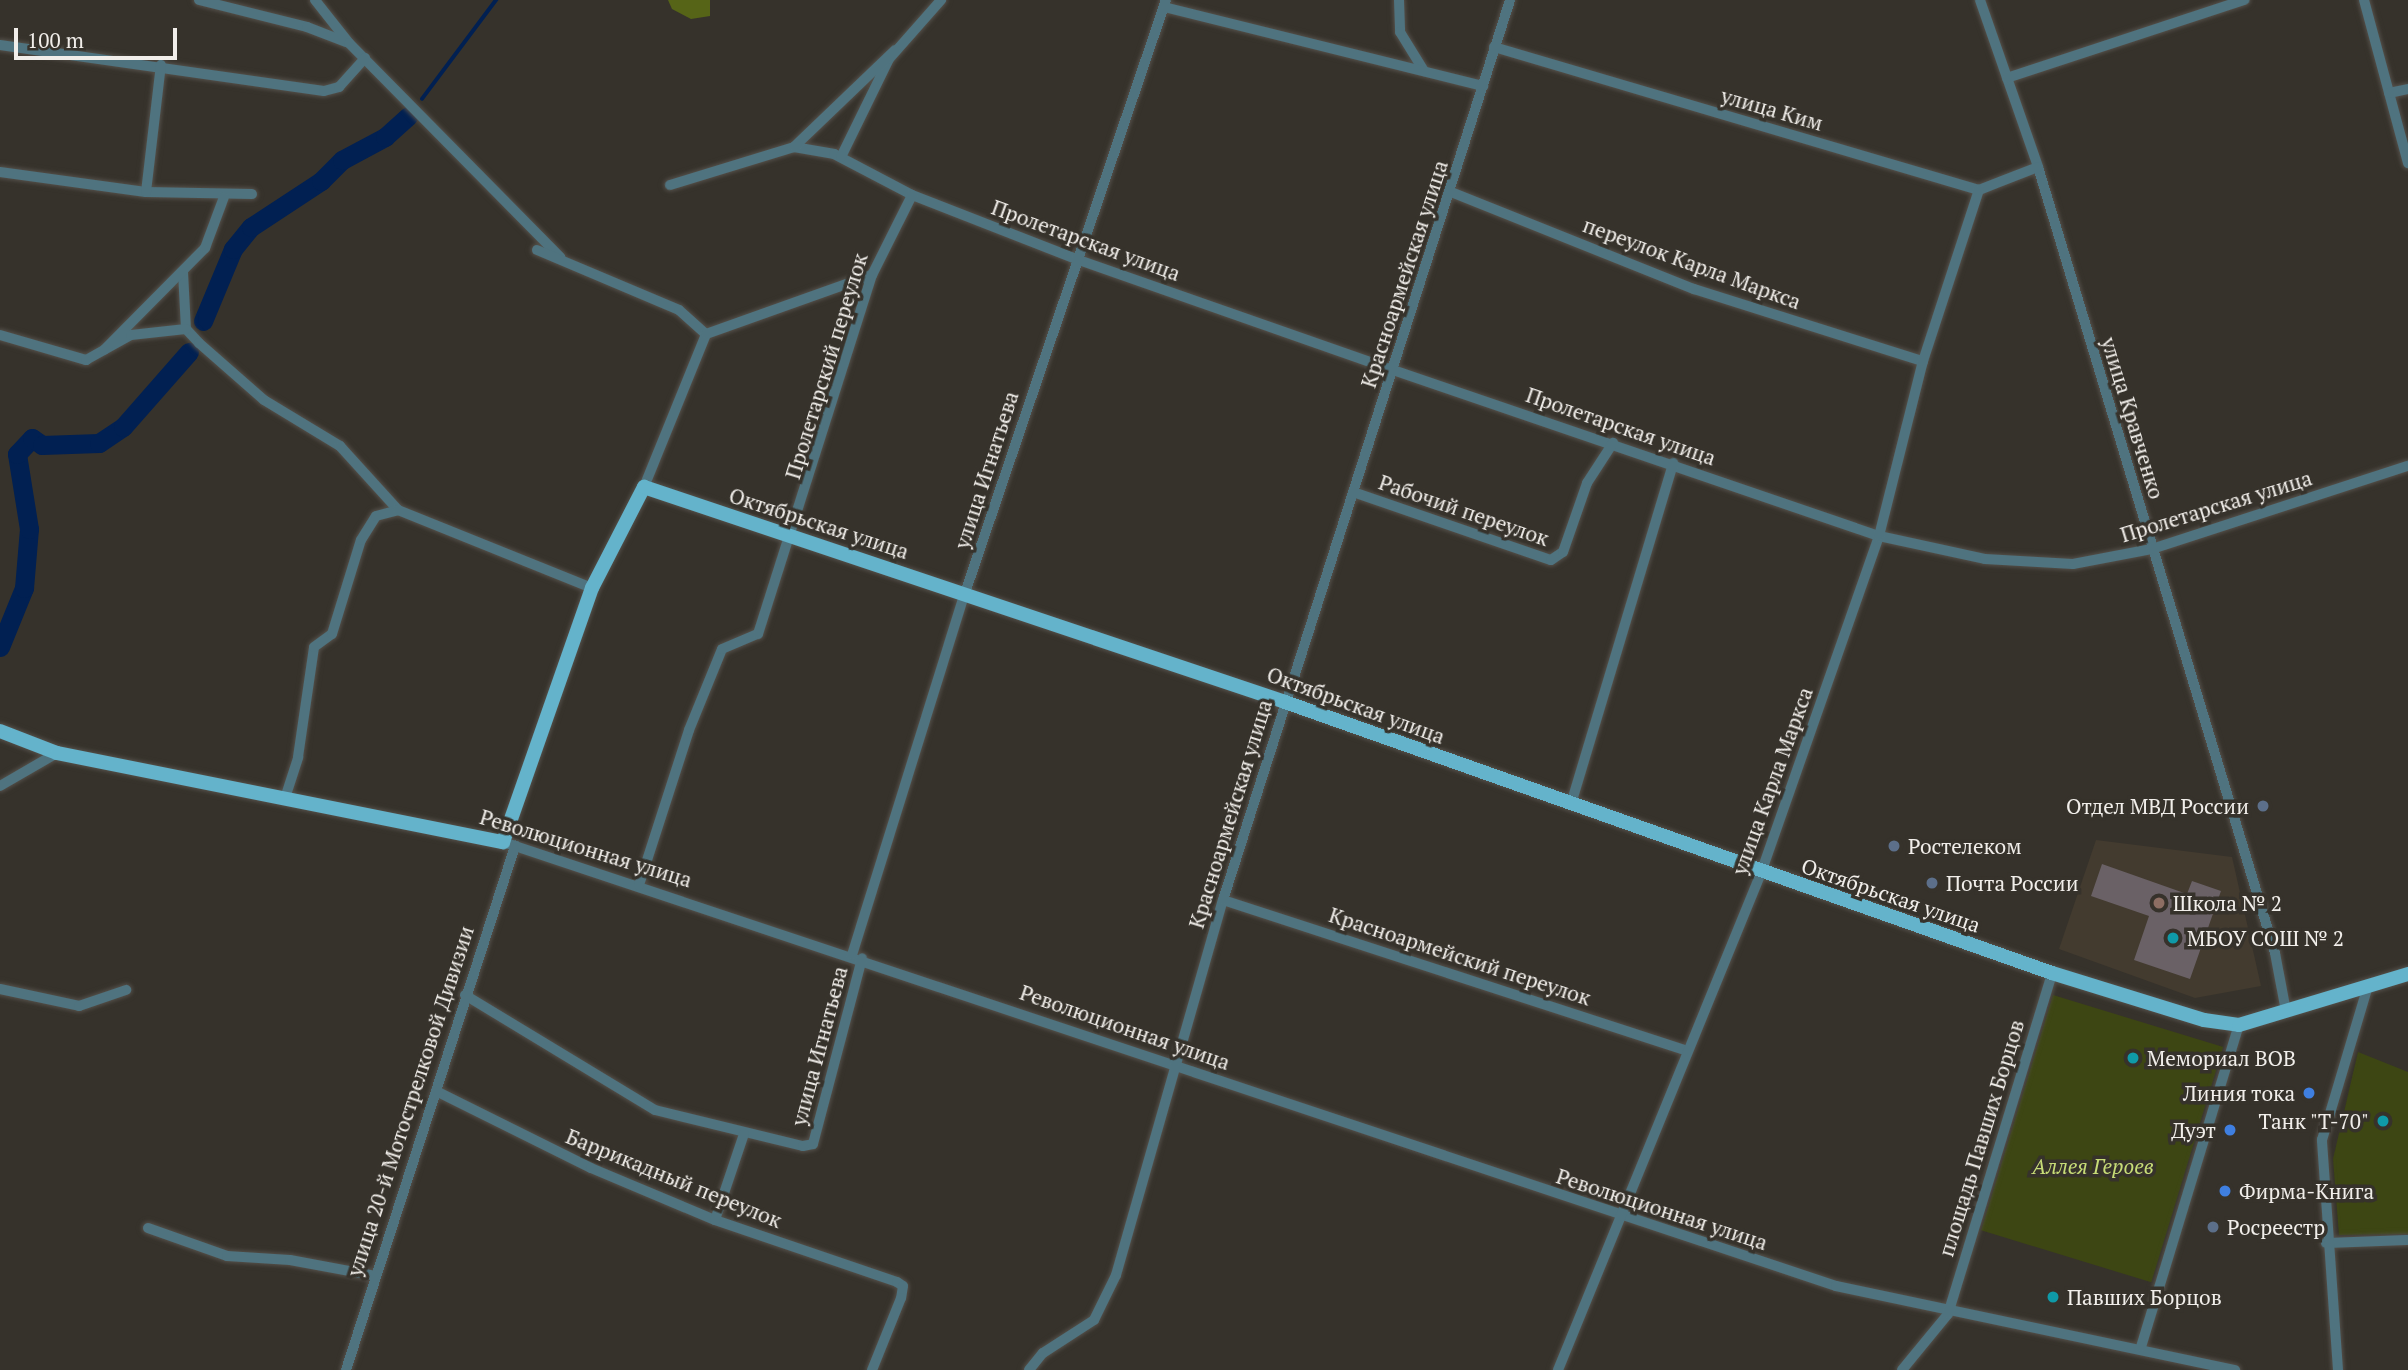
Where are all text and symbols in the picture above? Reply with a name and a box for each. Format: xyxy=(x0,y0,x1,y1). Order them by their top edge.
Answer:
scale bar xyxy=(18,14,180,58)
text: 100 m xyxy=(27,26,84,54)
street label: улица Ким xyxy=(1718,82,1826,136)
street label: Красноармейская улица xyxy=(1355,157,1453,391)
street label: Пролетарская улица xyxy=(988,194,1184,286)
street label: переулок Карла Маркса xyxy=(1580,212,1804,314)
street label: Пролетарский переулок xyxy=(780,250,872,482)
street label: улица Кравченко xyxy=(2096,334,2170,502)
street label: Пролетарская улица xyxy=(1523,382,1719,470)
street label: улица Игнатьева xyxy=(949,388,1023,552)
street label: Пролетарская улица xyxy=(2117,465,2315,547)
street label: Рабочий переулок xyxy=(1376,469,1552,551)
street label: Октябрьская улица xyxy=(726,482,912,564)
street label: Октябрьская улица xyxy=(1264,661,1448,749)
street label: улица Карла Маркса xyxy=(1726,684,1818,878)
street label: Красноармейская улица xyxy=(1183,697,1277,931)
place label: Отдел МВД России xyxy=(2066,793,2249,819)
marker: Отдел МВД России xyxy=(2255,798,2271,814)
street label: Революционная улица xyxy=(477,804,695,892)
place label: Ростелеком xyxy=(1908,833,2022,859)
marker: Ростелеком xyxy=(1886,838,1902,854)
street label: Октябрьская улица xyxy=(1798,853,1984,937)
place label: Почта России xyxy=(1946,870,2079,896)
marker: Почта России xyxy=(1924,875,1940,891)
place label: Школа № 2 xyxy=(2173,890,2282,916)
marker: Школа № 2 xyxy=(2151,895,2167,911)
street label: Красноармейский переулок xyxy=(1326,902,1594,1010)
street label: улица 20-й Мотострелковой Дивизии xyxy=(341,922,479,1280)
place label: МБОУ СОШ № 2 xyxy=(2187,925,2345,951)
marker: МБОУ СОШ № 2 xyxy=(2165,930,2181,946)
street label: улица Игнатьева xyxy=(786,963,852,1129)
street label: Революционная улица xyxy=(1017,979,1233,1075)
street label: площадь Павших Борцов xyxy=(1933,1016,2029,1260)
place label: Мемориал ВОВ xyxy=(2147,1045,2296,1071)
marker: Мемориал ВОВ xyxy=(2125,1050,2141,1066)
place label: Линия тока xyxy=(2182,1080,2295,1106)
marker: Линия тока xyxy=(2301,1085,2317,1101)
place label: Танк "Т-70" xyxy=(2258,1108,2369,1134)
marker: Танк "Т-70" xyxy=(2375,1113,2391,1129)
place label: Дуэт xyxy=(2171,1117,2216,1143)
marker: Дуэт xyxy=(2222,1122,2238,1138)
street label: Баррикадный переулок xyxy=(563,1123,785,1233)
park label: Аллея Героев xyxy=(2032,1153,2154,1179)
street label: Революционная улица xyxy=(1553,1163,1771,1255)
place label: Фирма-Книга xyxy=(2239,1178,2374,1204)
marker: Фирма-Книга xyxy=(2217,1183,2233,1199)
place label: Росреестр xyxy=(2227,1214,2325,1240)
marker: Росреестр xyxy=(2205,1219,2221,1235)
place label: Павших Борцов xyxy=(2067,1284,2222,1310)
marker: Павших Борцов xyxy=(2045,1289,2061,1305)

